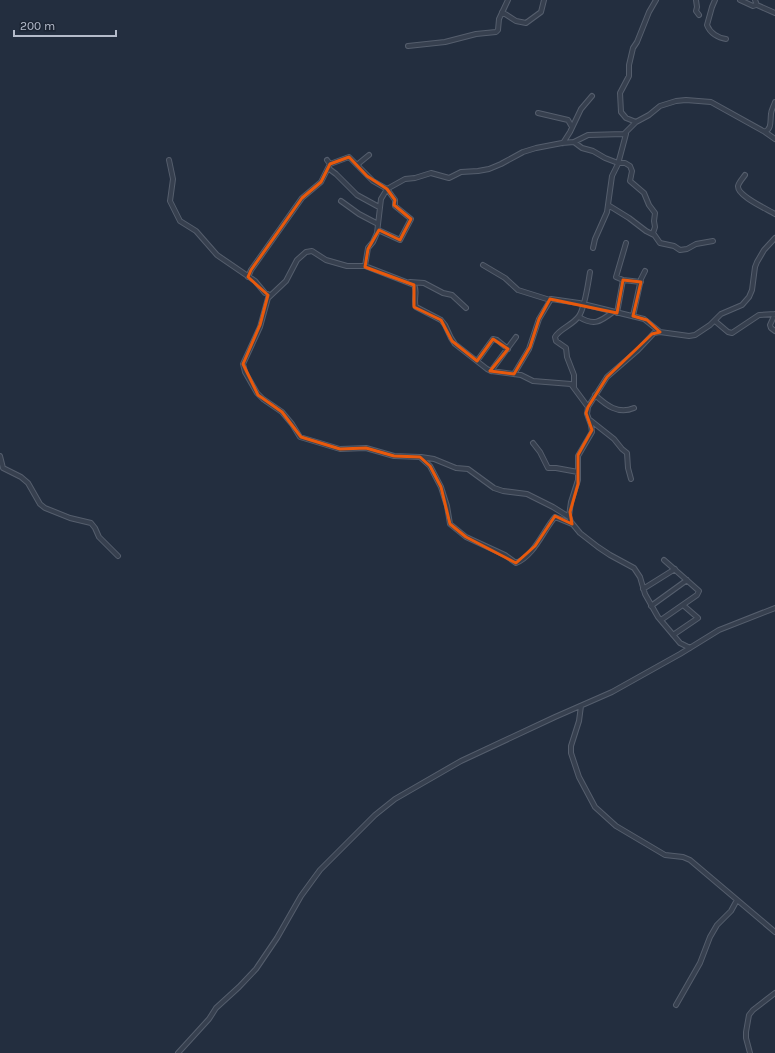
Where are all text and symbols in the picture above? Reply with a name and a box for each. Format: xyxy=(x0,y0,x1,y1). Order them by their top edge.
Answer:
scale bar xyxy=(14,12,116,38)
text: 200 m xyxy=(20,19,55,33)

